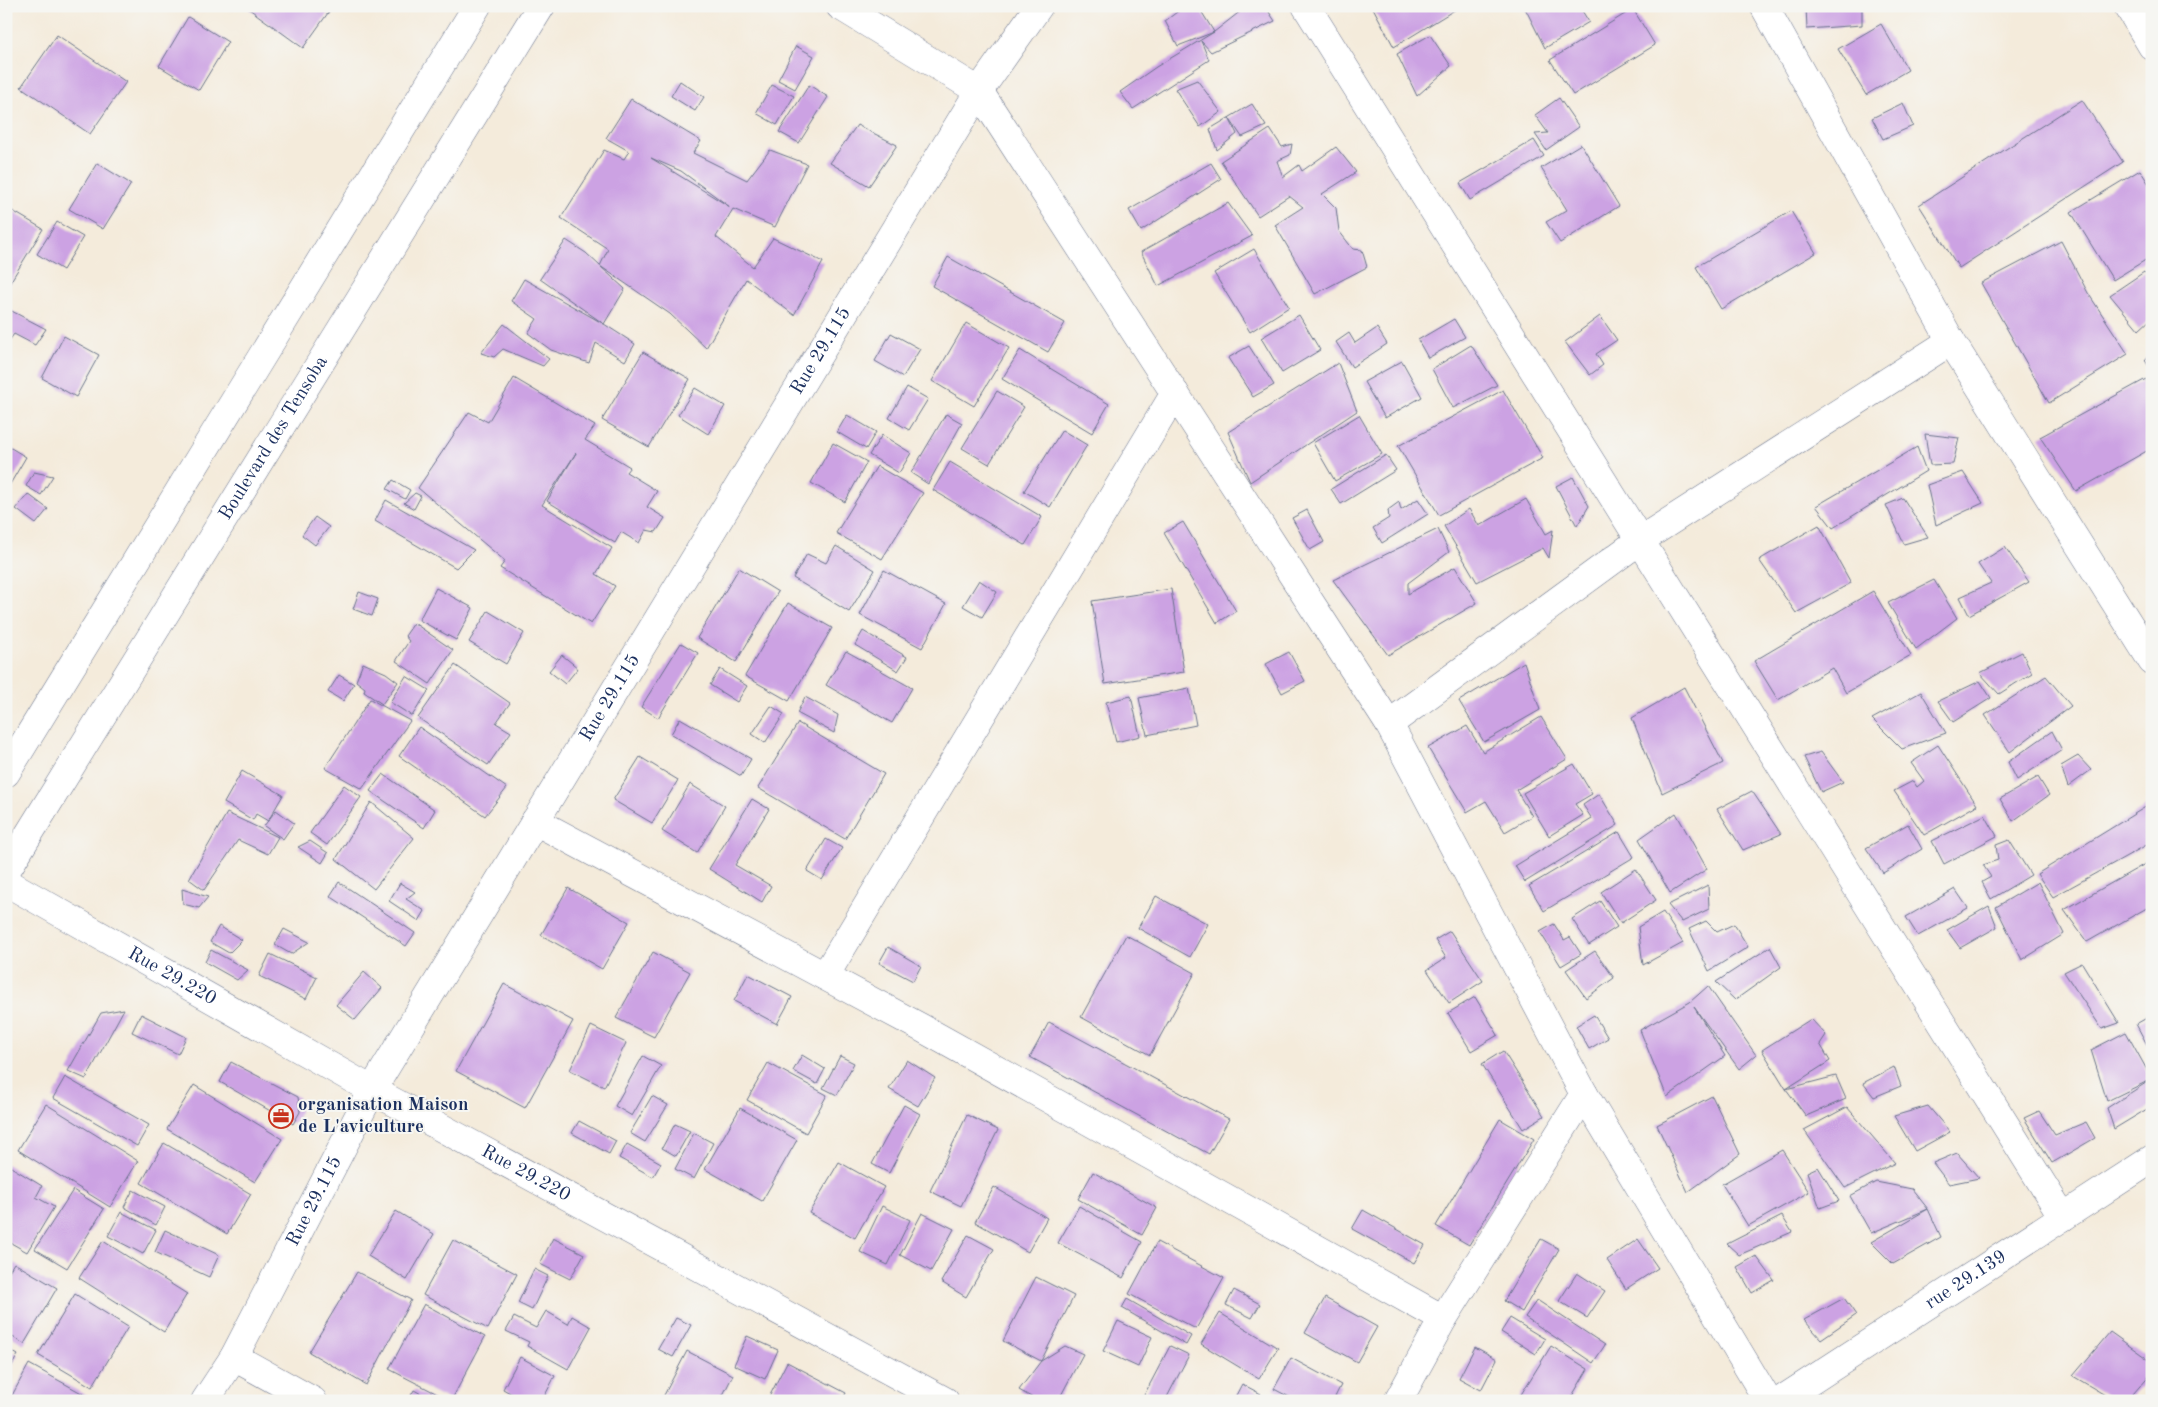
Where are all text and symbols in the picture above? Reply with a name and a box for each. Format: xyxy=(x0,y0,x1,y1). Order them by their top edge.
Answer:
street label: Rue 29.115 xyxy=(787,304,855,398)
street label: Boulevard des Tensoba xyxy=(216,352,332,523)
street label: Rue 29.115 xyxy=(577,651,644,745)
street label: Rue 29.220 xyxy=(125,944,219,1009)
place label: organisation Maison de L'aviculture xyxy=(298,1096,469,1137)
office icon: organisation Maison de L'aviculture xyxy=(268,1103,294,1129)
street label: Rue 29.220 xyxy=(478,1142,574,1205)
street label: Rue 29.115 xyxy=(283,1153,346,1249)
street label: rue 29.139 xyxy=(1922,1247,2010,1313)

